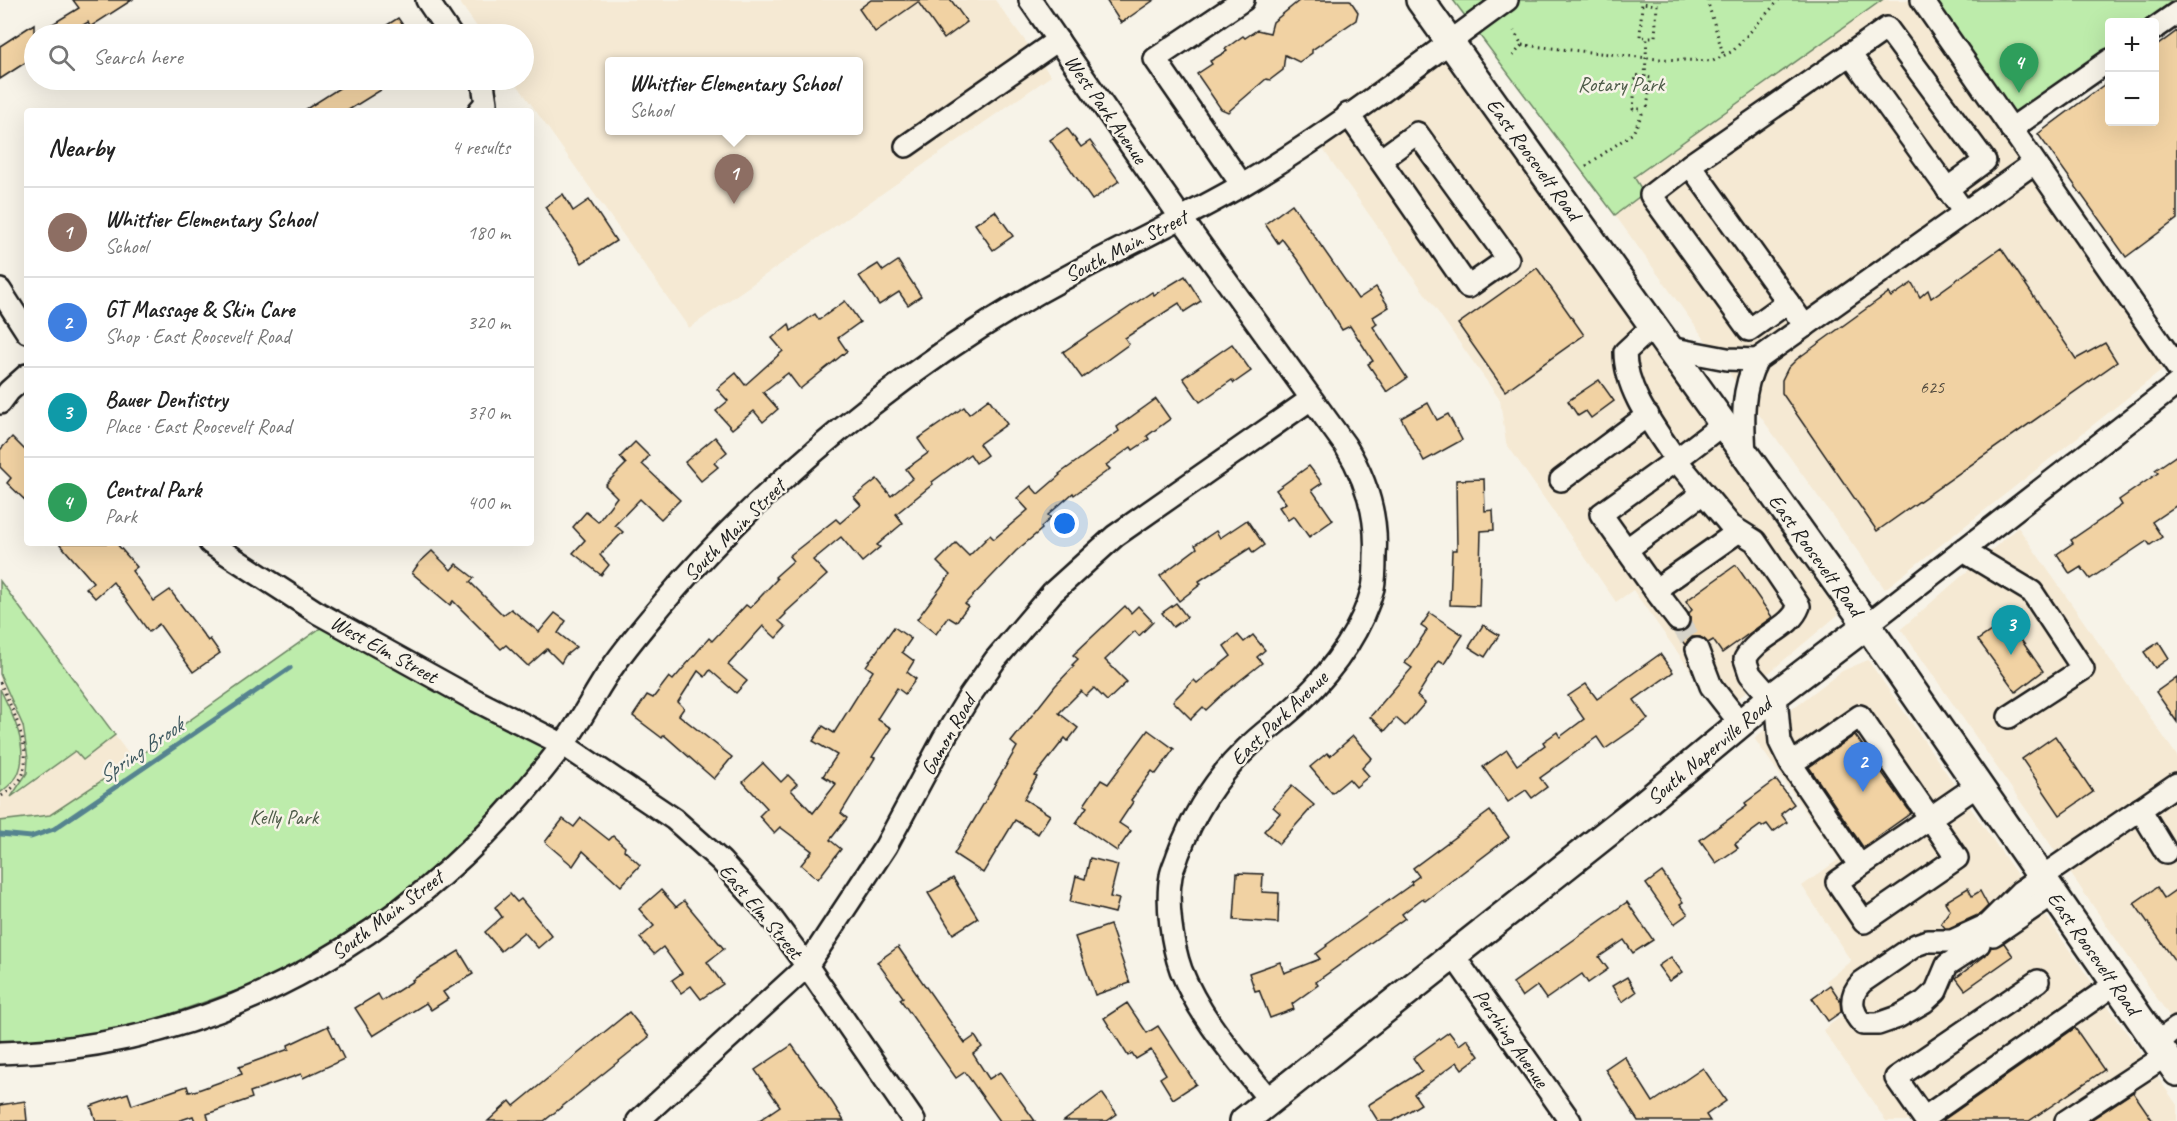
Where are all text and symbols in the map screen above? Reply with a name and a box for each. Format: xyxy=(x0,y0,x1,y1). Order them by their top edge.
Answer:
map controls xyxy=(2105,18,2159,126)
button: + xyxy=(2105,18,2159,72)
search box xyxy=(24,24,534,90)
icon: search xyxy=(45,41,78,74)
text: Search here xyxy=(93,43,183,71)
pin: 4 xyxy=(2000,44,2038,93)
street label: West Park Avenue xyxy=(1059,49,1154,169)
popup xyxy=(605,57,863,135)
text: Whittier Elementary School xyxy=(629,70,839,98)
park label: Rotary Park xyxy=(1578,71,1666,97)
button: − xyxy=(2105,72,2159,126)
street label: East Roosevelt Road xyxy=(1481,93,1589,228)
text: School xyxy=(629,98,672,123)
text: Nearby xyxy=(48,131,113,164)
text: 4 results xyxy=(451,135,510,160)
pin: 1 xyxy=(714,154,754,204)
street label: South Main Street xyxy=(1060,203,1194,288)
text: Whittier Elementary School xyxy=(105,206,315,234)
text: 1 xyxy=(63,220,72,245)
text: 180 m xyxy=(467,220,510,245)
text: School xyxy=(105,234,148,259)
text: GT Massage & Skin Care xyxy=(105,296,294,324)
text: 2 xyxy=(63,310,72,335)
text: 320 m xyxy=(467,310,510,335)
text: Shop · East Roosevelt Road xyxy=(105,324,290,349)
house number: 625 xyxy=(1920,376,1945,398)
text: Bauer Dentistry xyxy=(105,386,227,414)
text: 3 xyxy=(63,400,72,425)
text: 370 m xyxy=(467,400,510,425)
text: Place · East Roosevelt Road xyxy=(105,414,291,439)
street label: South Main Street xyxy=(677,471,793,587)
text: Central Park xyxy=(105,476,201,504)
street label: East Roosevelt Road xyxy=(1763,489,1871,624)
text: 4 xyxy=(63,490,72,515)
text: 400 m xyxy=(467,490,510,515)
text: Park xyxy=(105,504,137,529)
your location xyxy=(1050,509,1079,538)
pin: 3 xyxy=(1992,606,2030,655)
street label: West Elm Street xyxy=(326,609,444,690)
street label: East Park Avenue xyxy=(1225,664,1334,771)
street label: Gamon Road xyxy=(915,688,983,780)
street label: South Naperville Road xyxy=(1641,689,1779,811)
water label: Spring Brook xyxy=(93,710,192,790)
pin: 2 xyxy=(1844,742,1882,792)
park label: Kelly Park xyxy=(250,804,319,830)
street label: East Elm Street xyxy=(714,858,810,966)
street label: South Main Street xyxy=(326,863,451,966)
street label: East Roosevelt Road xyxy=(2042,886,2148,1023)
street label: Pershing Avenue xyxy=(1468,984,1555,1093)

